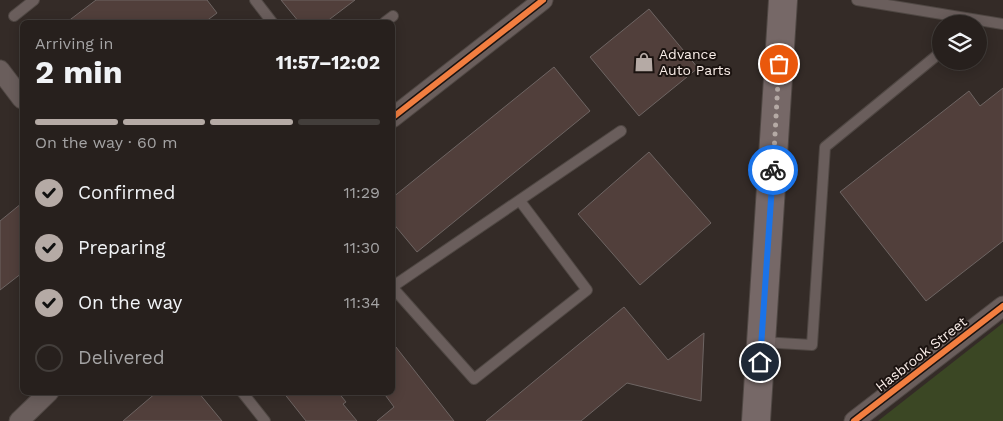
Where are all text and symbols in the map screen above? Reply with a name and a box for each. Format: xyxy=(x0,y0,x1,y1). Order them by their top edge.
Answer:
map controls xyxy=(932,15,987,70)
button: layers xyxy=(932,15,987,70)
text: Arriving in xyxy=(35,34,113,53)
pin xyxy=(758,43,800,85)
place label: Advance Auto Parts xyxy=(659,46,731,78)
icon: bag xyxy=(765,50,793,78)
text: 11:57–12:02 xyxy=(276,51,380,74)
shop icon: Advance Auto Parts xyxy=(633,51,655,73)
text: 2 min xyxy=(35,53,123,91)
text: On the way · 60 m xyxy=(35,133,177,152)
courier xyxy=(748,145,798,195)
icon: bike xyxy=(759,156,787,184)
icon: check xyxy=(35,179,63,207)
text: Confirmed xyxy=(78,181,175,204)
text: 11:29 xyxy=(344,183,380,202)
icon: check xyxy=(35,234,63,262)
text: Preparing xyxy=(78,236,165,259)
text: 11:30 xyxy=(344,238,380,257)
icon: check xyxy=(35,289,63,317)
text: On the way xyxy=(78,291,182,314)
text: 11:34 xyxy=(344,293,380,312)
street label: Hasbrook Street xyxy=(872,313,970,395)
pin xyxy=(739,341,781,383)
text: Delivered xyxy=(78,346,165,369)
icon: home xyxy=(746,348,774,376)

